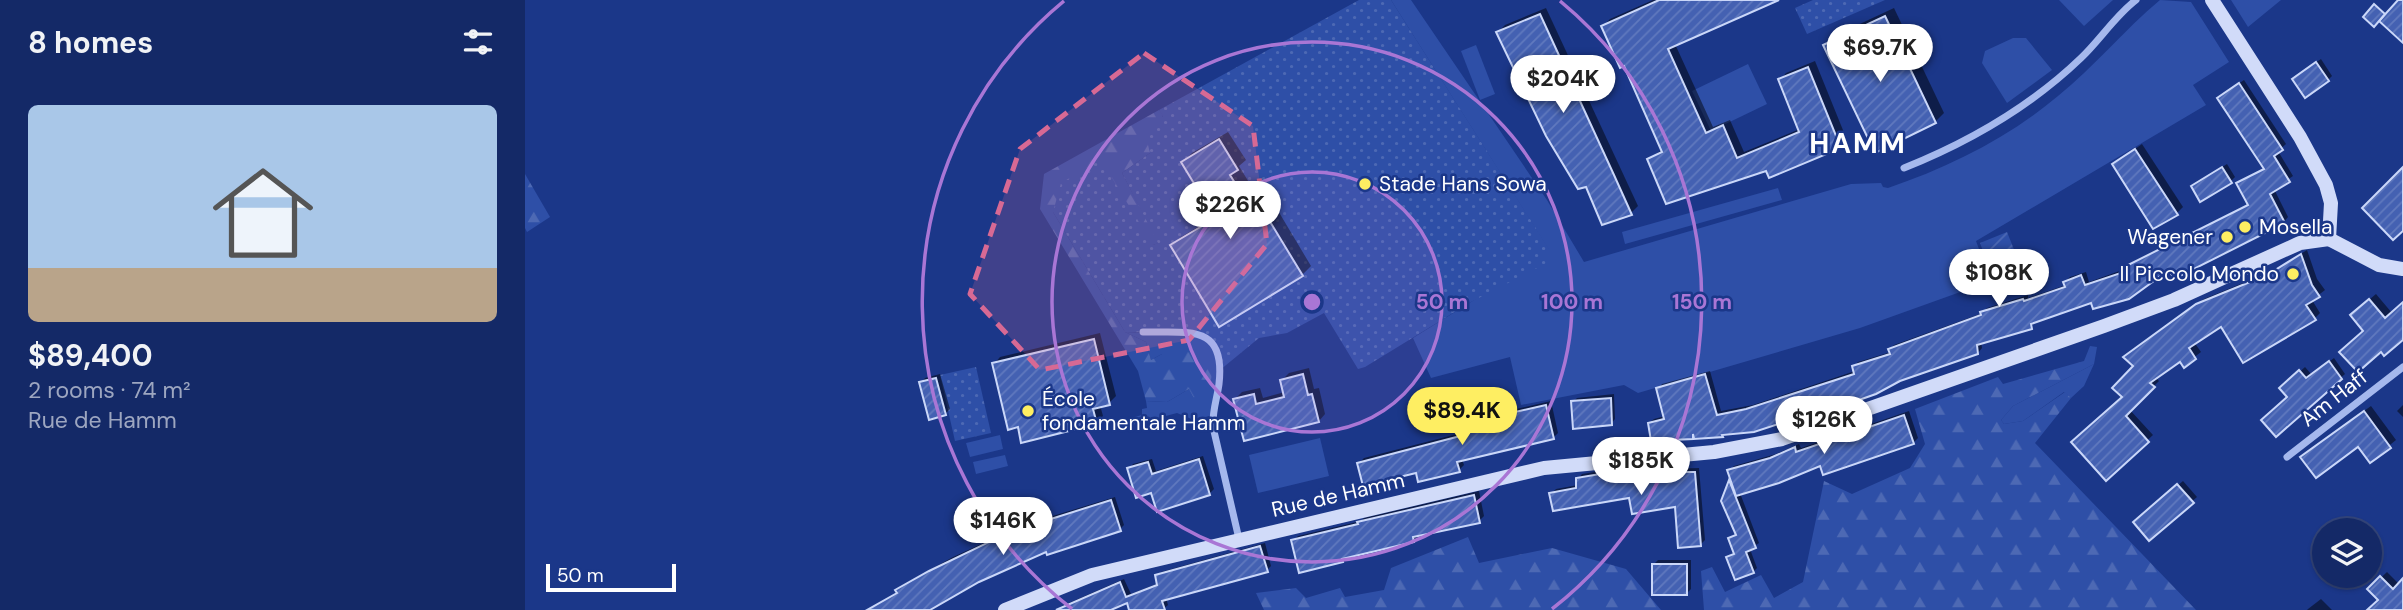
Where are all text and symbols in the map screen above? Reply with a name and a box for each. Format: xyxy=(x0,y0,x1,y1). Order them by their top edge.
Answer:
text: 8 homes xyxy=(28,23,153,62)
icon: filters xyxy=(459,23,497,61)
pin: $69.7K xyxy=(1823,24,1937,84)
text: $69.7K xyxy=(1843,32,1917,62)
pin: $204K xyxy=(1514,55,1612,115)
text: $204K xyxy=(1526,63,1600,93)
district label: HAMM xyxy=(1809,125,1907,162)
icon: home xyxy=(200,150,326,276)
place label: Stade Hans Sowa xyxy=(1379,170,1547,198)
marker: Stade Hans Sowa xyxy=(1357,176,1373,192)
pin: $226K xyxy=(1181,182,1279,241)
text: $226K xyxy=(1195,189,1265,219)
place label: Mosella xyxy=(2259,213,2332,241)
marker: Mosella xyxy=(2237,219,2253,235)
place label: Wagener xyxy=(2127,223,2213,251)
marker: Wagener xyxy=(2219,229,2235,245)
pin: $108K xyxy=(1950,250,2048,309)
text: $108K xyxy=(1965,257,2033,287)
place label: Il Piccolo Mondo xyxy=(2120,260,2279,288)
marker: Il Piccolo Mondo xyxy=(2285,266,2301,282)
text: 50 m xyxy=(1416,288,1468,316)
text: 100 m xyxy=(1541,288,1603,316)
text: 150 m xyxy=(1672,288,1732,316)
centre of rings xyxy=(1300,290,1324,314)
text: $89,400 xyxy=(28,336,153,375)
street label: Am Haff xyxy=(2295,363,2373,433)
text: 2 rooms · 74 m² xyxy=(28,375,191,405)
place label: École fondamentale Hamm xyxy=(1042,385,1246,437)
pin: $89.4K xyxy=(1405,388,1519,447)
text: $89.4K xyxy=(1423,395,1501,425)
pin: $126K xyxy=(1775,396,1873,456)
marker: École fondamentale Hamm xyxy=(1020,403,1036,419)
text: $126K xyxy=(1791,404,1857,434)
text: Rue de Hamm xyxy=(28,405,177,435)
pin: $185K xyxy=(1592,438,1690,497)
text: $185K xyxy=(1608,445,1674,475)
street label: Rue de Hamm xyxy=(1269,466,1407,524)
pin: $146K xyxy=(954,498,1052,557)
text: $146K xyxy=(970,505,1036,535)
map controls xyxy=(2312,518,2382,588)
button: layers xyxy=(2312,518,2382,588)
scale bar xyxy=(546,561,675,593)
text: 50 m xyxy=(557,563,604,588)

